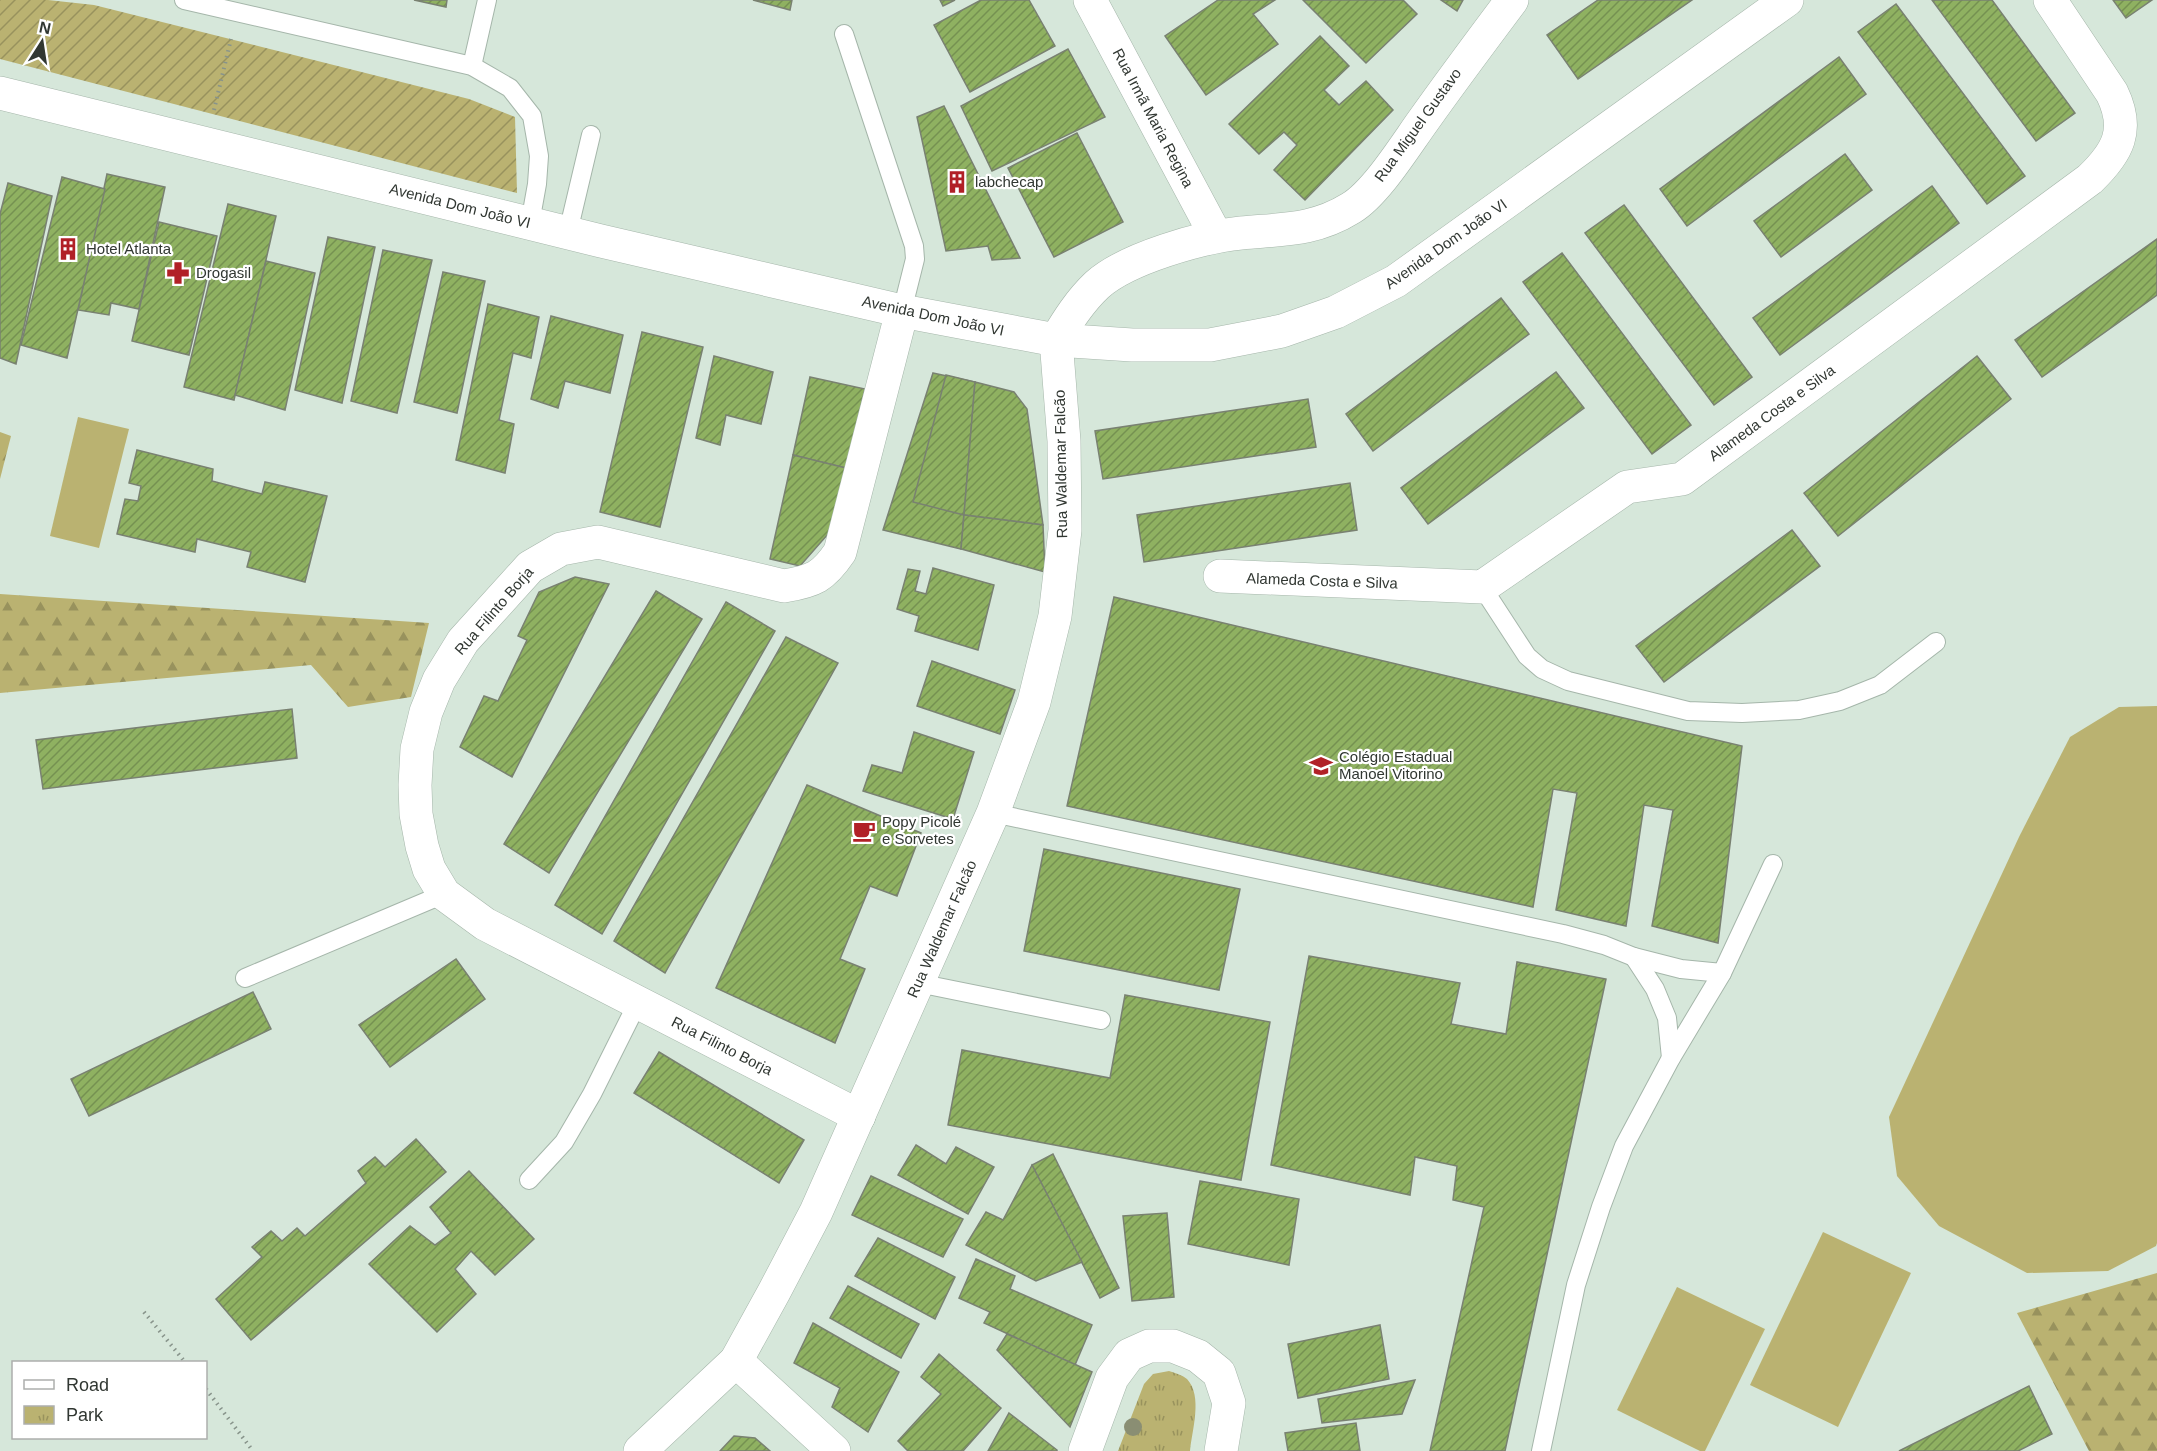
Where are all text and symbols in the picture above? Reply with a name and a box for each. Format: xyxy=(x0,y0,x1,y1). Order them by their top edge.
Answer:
north arrow xyxy=(12,12,72,72)
text: N xyxy=(38,18,52,37)
street label: Rua Irmã Maria Regina xyxy=(1110,45,1198,191)
street label: Rua Miguel Gustavo xyxy=(1371,65,1464,185)
building icon: labchecap xyxy=(944,169,970,195)
place label: labchecap xyxy=(975,173,1043,190)
street label: Avenida Dom João VI xyxy=(388,180,532,231)
street label: Avenida Dom João VI xyxy=(1382,195,1510,292)
building icon: Hotel Atlanta xyxy=(55,236,81,262)
place label: Hotel Atlanta xyxy=(86,240,172,257)
pharmacy icon: Drogasil xyxy=(165,260,191,286)
place label: Drogasil xyxy=(196,264,251,281)
street label: Avenida Dom João VI xyxy=(861,292,1006,339)
street label: Alameda Costa e Silva xyxy=(1705,361,1839,464)
street label: Rua Waldemar Falcão xyxy=(1051,390,1070,538)
street label: Rua Filinto Borja xyxy=(451,563,537,658)
street label: Alameda Costa e Silva xyxy=(1246,569,1399,592)
place label: Colégio Estadual Manoel Vitorino xyxy=(1339,748,1452,782)
school or university icon: Colégio Estadual Manoel Vitorino xyxy=(1308,753,1334,779)
place label: Popy Picolé e Sorvetes xyxy=(882,813,961,847)
cafe icon: Popy Picolé e Sorvetes xyxy=(851,818,877,844)
street label: Rua Waldemar Falcão xyxy=(904,857,980,1000)
street label: Rua Filinto Borja xyxy=(669,1013,776,1079)
legend xyxy=(12,1361,207,1439)
text: Road xyxy=(66,1375,109,1395)
text: Park xyxy=(66,1405,104,1425)

